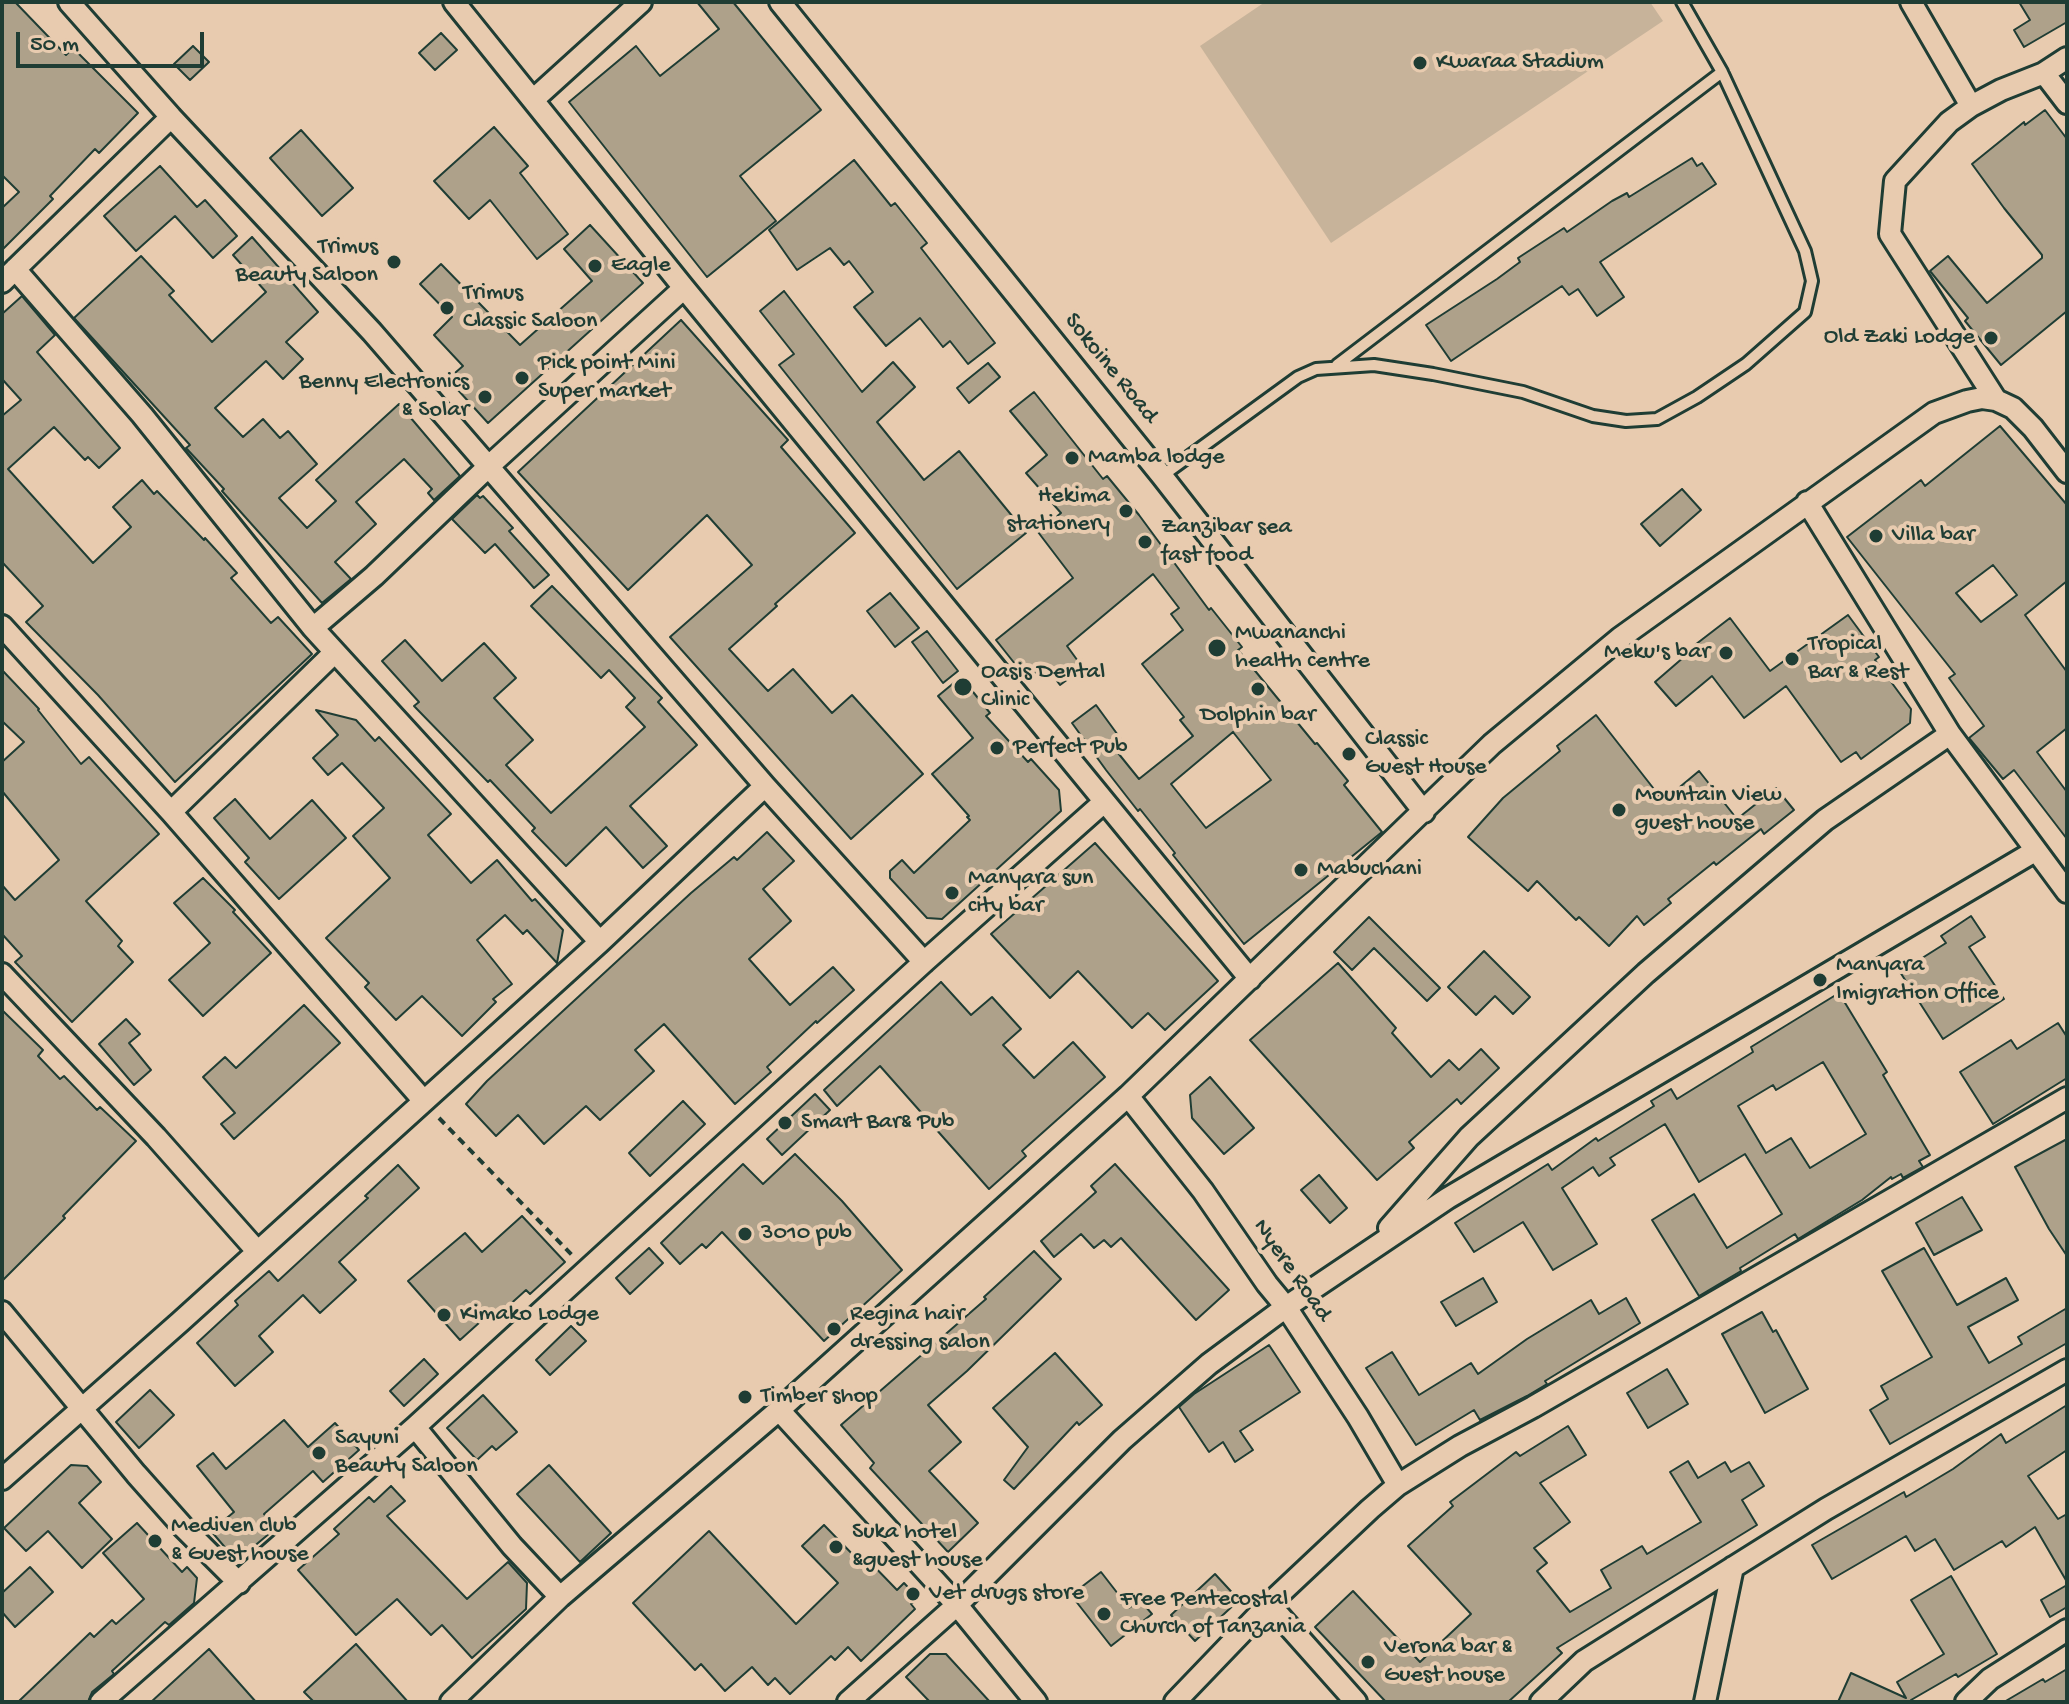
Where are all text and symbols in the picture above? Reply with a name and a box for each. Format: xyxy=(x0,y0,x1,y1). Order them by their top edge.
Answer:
scale bar xyxy=(20,16,208,66)
text: 50 m xyxy=(30,31,79,60)
place label: Kwaraa Stadium xyxy=(1436,49,1604,77)
marker: Kwaraa Stadium xyxy=(1411,54,1429,72)
place label: Trimus Beauty Saloon xyxy=(235,234,378,290)
place label: Eagle xyxy=(611,252,671,280)
marker: Trimus Beauty Saloon xyxy=(385,253,403,271)
marker: Eagle xyxy=(586,257,604,275)
place label: Trimus Classic Saloon xyxy=(463,280,597,336)
marker: Trimus Classic Saloon xyxy=(438,299,456,317)
street label: Sokoine Road xyxy=(1057,308,1163,430)
place label: Old Zaki Lodge xyxy=(1824,324,1975,352)
marker: Old Zaki Lodge xyxy=(1982,329,2000,347)
place label: Pick point Mini Super market xyxy=(538,350,676,406)
place label: Benny Electronics & Solar xyxy=(299,369,469,425)
marker: Pick point Mini Super market xyxy=(513,369,531,387)
marker: Benny Electronics & Solar xyxy=(476,388,494,406)
place label: Mamba lodge xyxy=(1088,444,1225,472)
marker: Mamba lodge xyxy=(1063,449,1081,467)
place label: Hekima stationery xyxy=(1006,483,1110,539)
marker: Hekima stationery xyxy=(1117,502,1135,520)
place label: Zanzibar sea fast food xyxy=(1161,514,1292,570)
place label: Villa bar xyxy=(1892,522,1975,550)
marker: Villa bar xyxy=(1867,527,1885,545)
marker: Zanzibar sea fast food xyxy=(1136,533,1154,551)
place label: Mwananchi health centre xyxy=(1235,620,1370,676)
place label: Tropical Bar & Rest xyxy=(1808,631,1908,687)
marker: Mwananchi health centre xyxy=(1206,637,1228,659)
place label: Meku's bar xyxy=(1604,639,1710,667)
marker: Meku's bar xyxy=(1717,644,1735,662)
marker: Tropical Bar & Rest xyxy=(1783,650,1801,668)
place label: Oasis Dental Clinic xyxy=(981,659,1105,715)
marker: Oasis Dental Clinic xyxy=(952,676,974,698)
marker: Dolphin bar xyxy=(1249,680,1267,698)
place label: Dolphin bar xyxy=(1201,702,1315,730)
place label: Classic Guest House xyxy=(1365,726,1487,782)
place label: Perfect Pub xyxy=(1013,734,1128,762)
marker: Perfect Pub xyxy=(988,739,1006,757)
marker: Classic Guest House xyxy=(1340,745,1358,763)
place label: Mountain View guest house xyxy=(1635,782,1782,838)
marker: Mountain View guest house xyxy=(1610,801,1628,819)
place label: Mabuchani xyxy=(1317,856,1422,884)
marker: Mabuchani xyxy=(1292,861,1310,879)
place label: Manyara sun city bar xyxy=(968,865,1094,921)
marker: Manyara sun city bar xyxy=(943,884,961,902)
place label: Manyara Imigration Office xyxy=(1836,952,1999,1008)
marker: Manyara Imigration Office xyxy=(1811,971,1829,989)
place label: Smart Bar& Pub xyxy=(801,1109,954,1137)
marker: Smart Bar& Pub xyxy=(776,1114,794,1132)
street label: Nyere Road xyxy=(1245,1214,1337,1328)
place label: 3010 pub xyxy=(761,1220,852,1248)
marker: 3010 pub xyxy=(736,1225,754,1243)
place label: Kimako Lodge xyxy=(460,1301,599,1329)
place label: Regina hair dressing salon xyxy=(850,1301,990,1357)
marker: Kimako Lodge xyxy=(435,1306,453,1324)
marker: Regina hair dressing salon xyxy=(825,1320,843,1338)
place label: Timber shop xyxy=(761,1383,878,1411)
marker: Timber shop xyxy=(736,1388,754,1406)
place label: Sayuni Beauty Saloon xyxy=(335,1425,478,1481)
marker: Sayuni Beauty Saloon xyxy=(310,1444,328,1462)
place label: Mediven club & Guest house xyxy=(171,1513,309,1569)
place label: Suka hotel &guest house xyxy=(852,1519,983,1575)
marker: Mediven club & Guest house xyxy=(146,1532,164,1550)
marker: Suka hotel &guest house xyxy=(827,1538,845,1556)
place label: Vet drugs store xyxy=(929,1580,1084,1608)
marker: Vet drugs store xyxy=(904,1585,922,1603)
place label: Free Pentecostal Church of Tanzania xyxy=(1120,1586,1306,1642)
marker: Free Pentecostal Church of Tanzania xyxy=(1095,1605,1113,1623)
place label: Verona bar & Guest house xyxy=(1384,1634,1512,1690)
marker: Verona bar & Guest house xyxy=(1359,1653,1377,1671)

